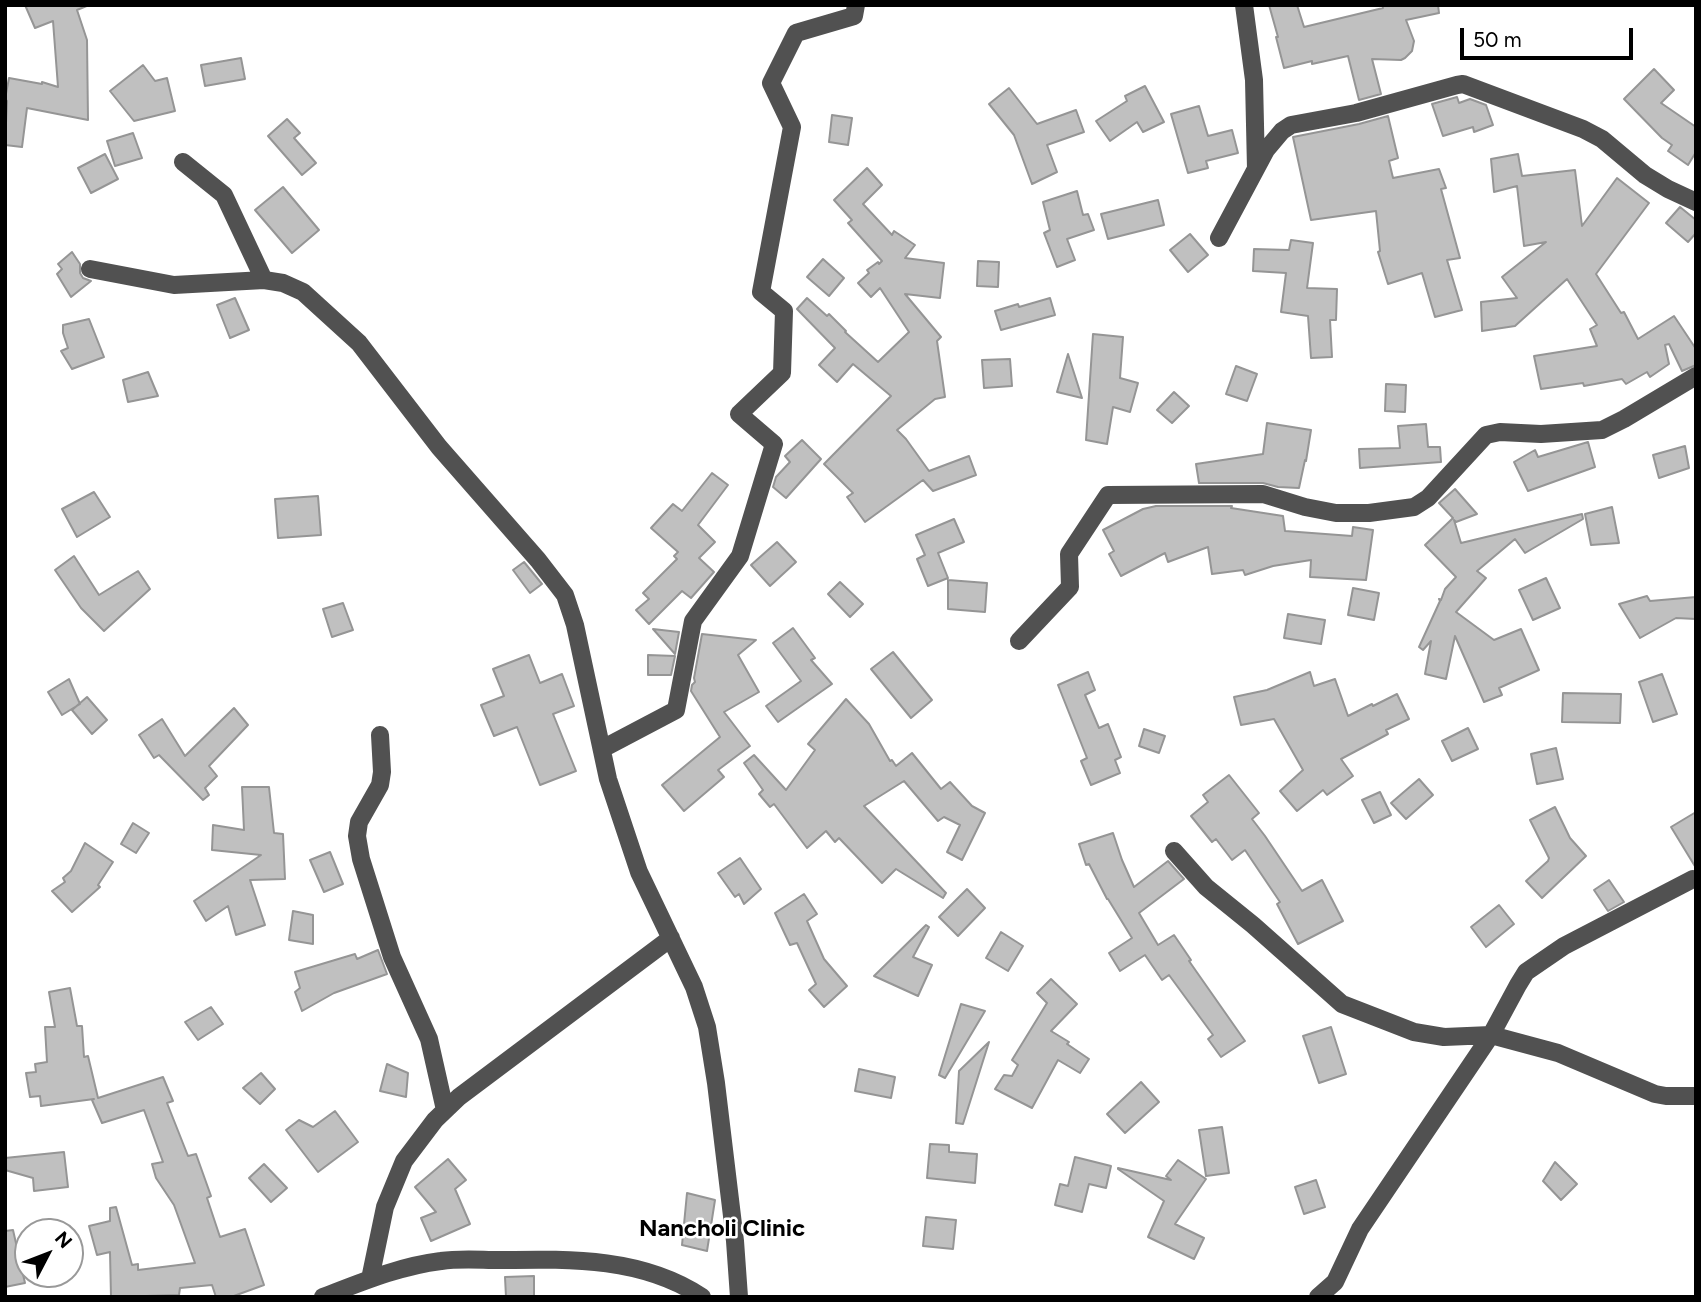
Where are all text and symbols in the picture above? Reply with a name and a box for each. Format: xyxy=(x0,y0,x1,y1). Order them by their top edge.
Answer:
scale bar xyxy=(1463,14,1636,58)
text: 50 m xyxy=(1473,27,1522,52)
district label: Nancholi Clinic xyxy=(639,1215,805,1243)
north arrow xyxy=(14,1218,84,1288)
text: N xyxy=(50,1227,77,1253)

